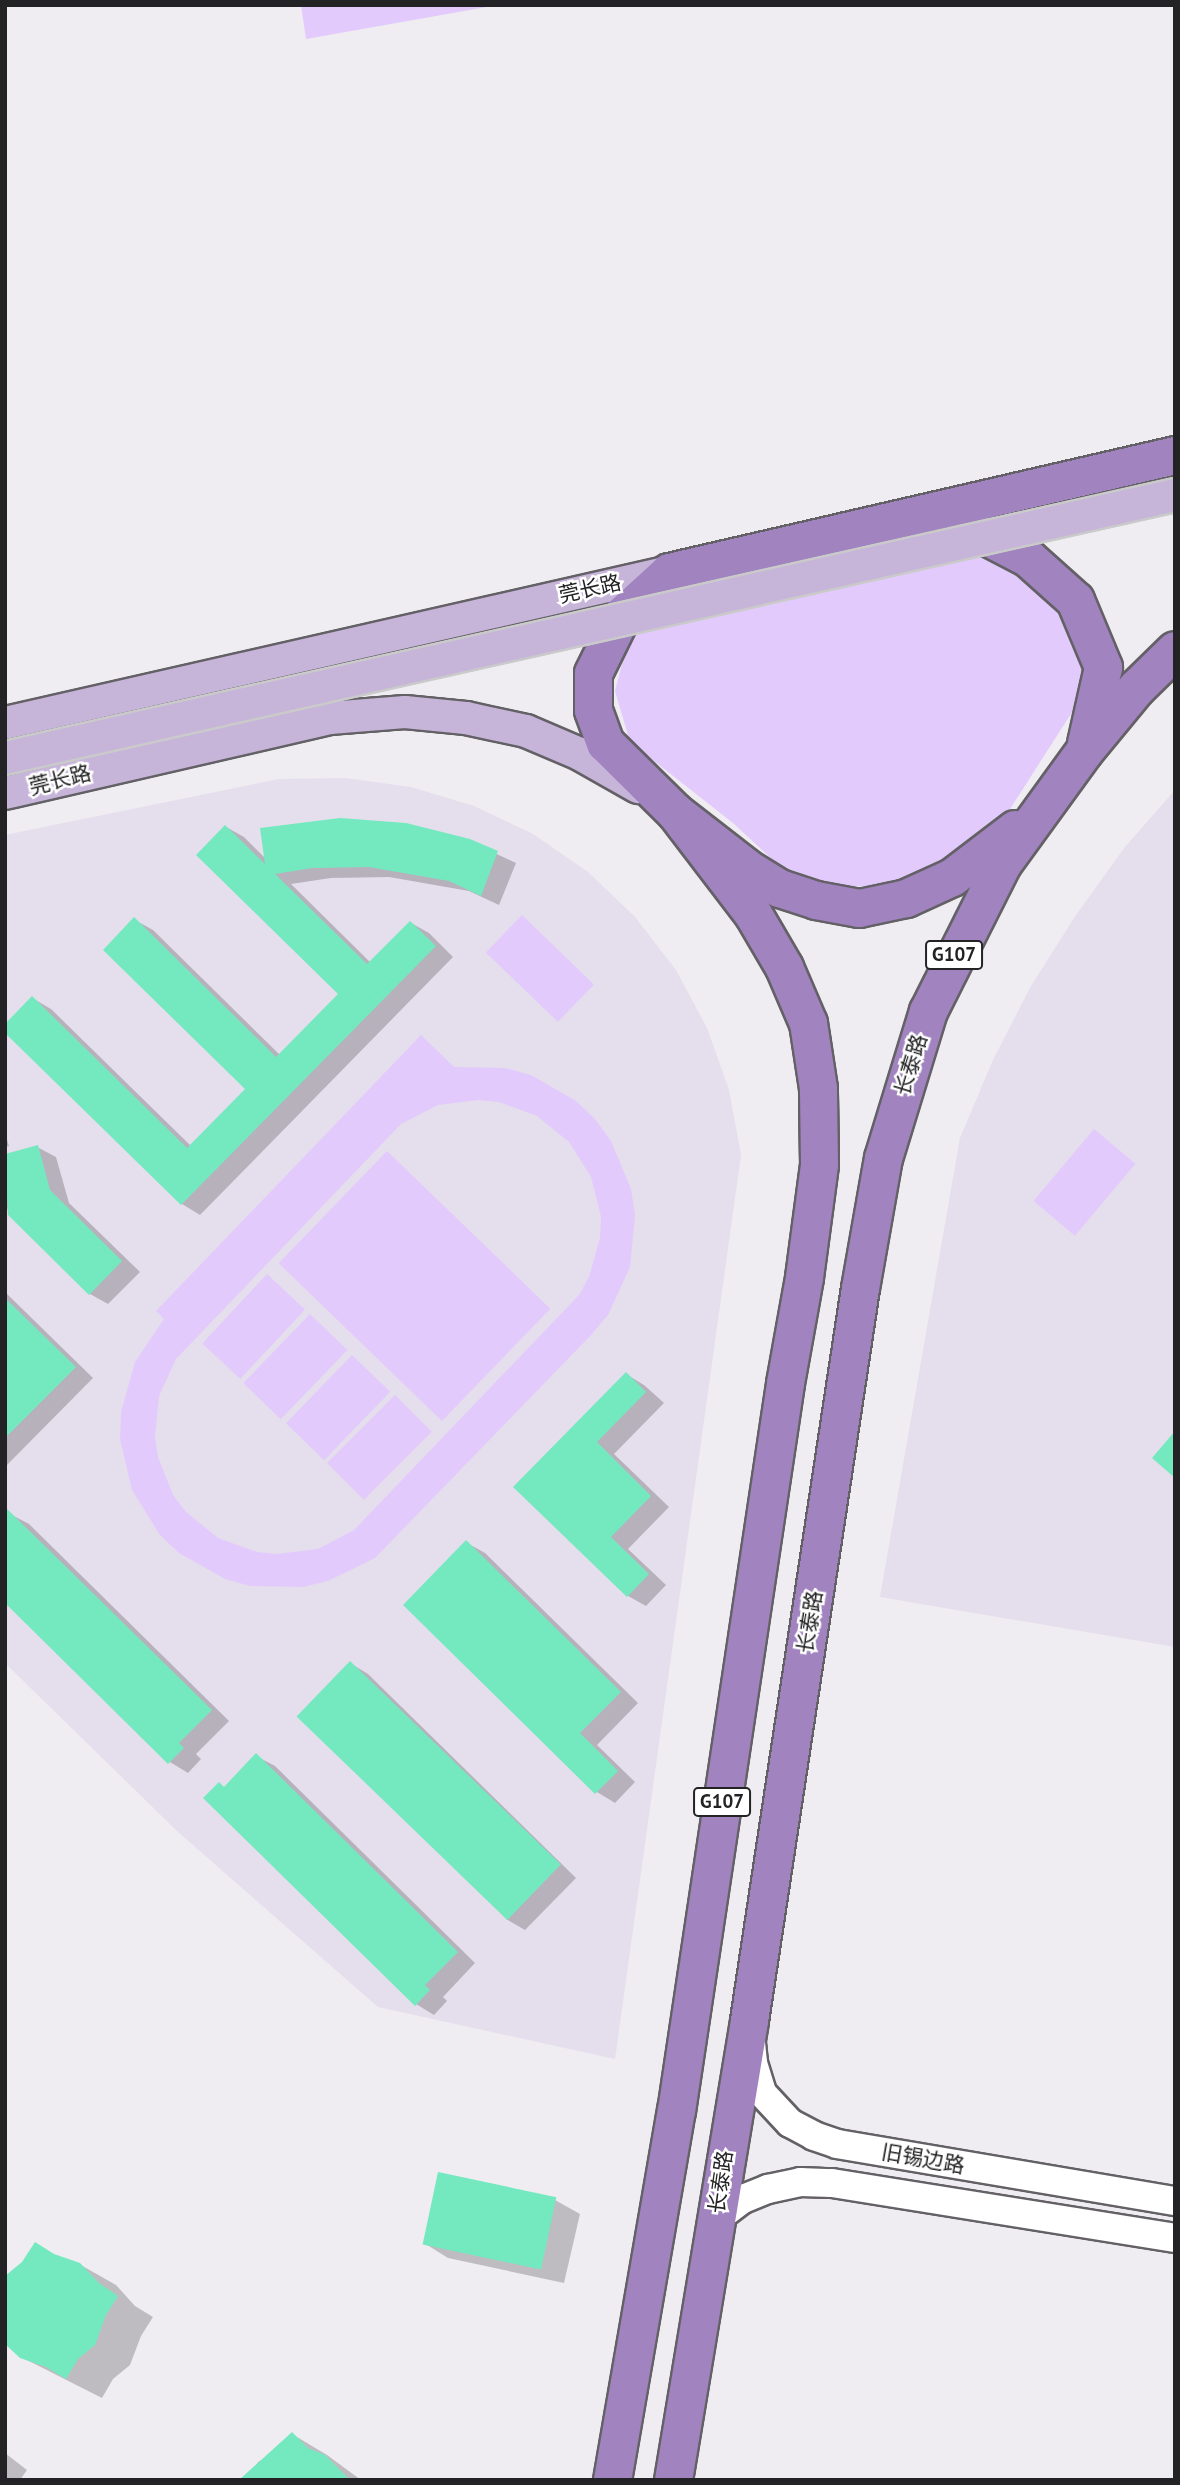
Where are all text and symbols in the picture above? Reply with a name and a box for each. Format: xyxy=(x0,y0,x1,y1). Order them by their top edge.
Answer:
street label: 莞长路 xyxy=(556,570,624,608)
street label: 莞长路 xyxy=(26,760,94,800)
road number: G107 xyxy=(924,939,984,970)
street label: 长泰路 xyxy=(890,1031,932,1099)
street label: 长泰路 xyxy=(793,1589,827,1655)
road number: G107 xyxy=(692,1786,752,1818)
street label: 旧锡边路 xyxy=(879,2139,967,2179)
street label: 长泰路 xyxy=(704,2149,738,2215)

